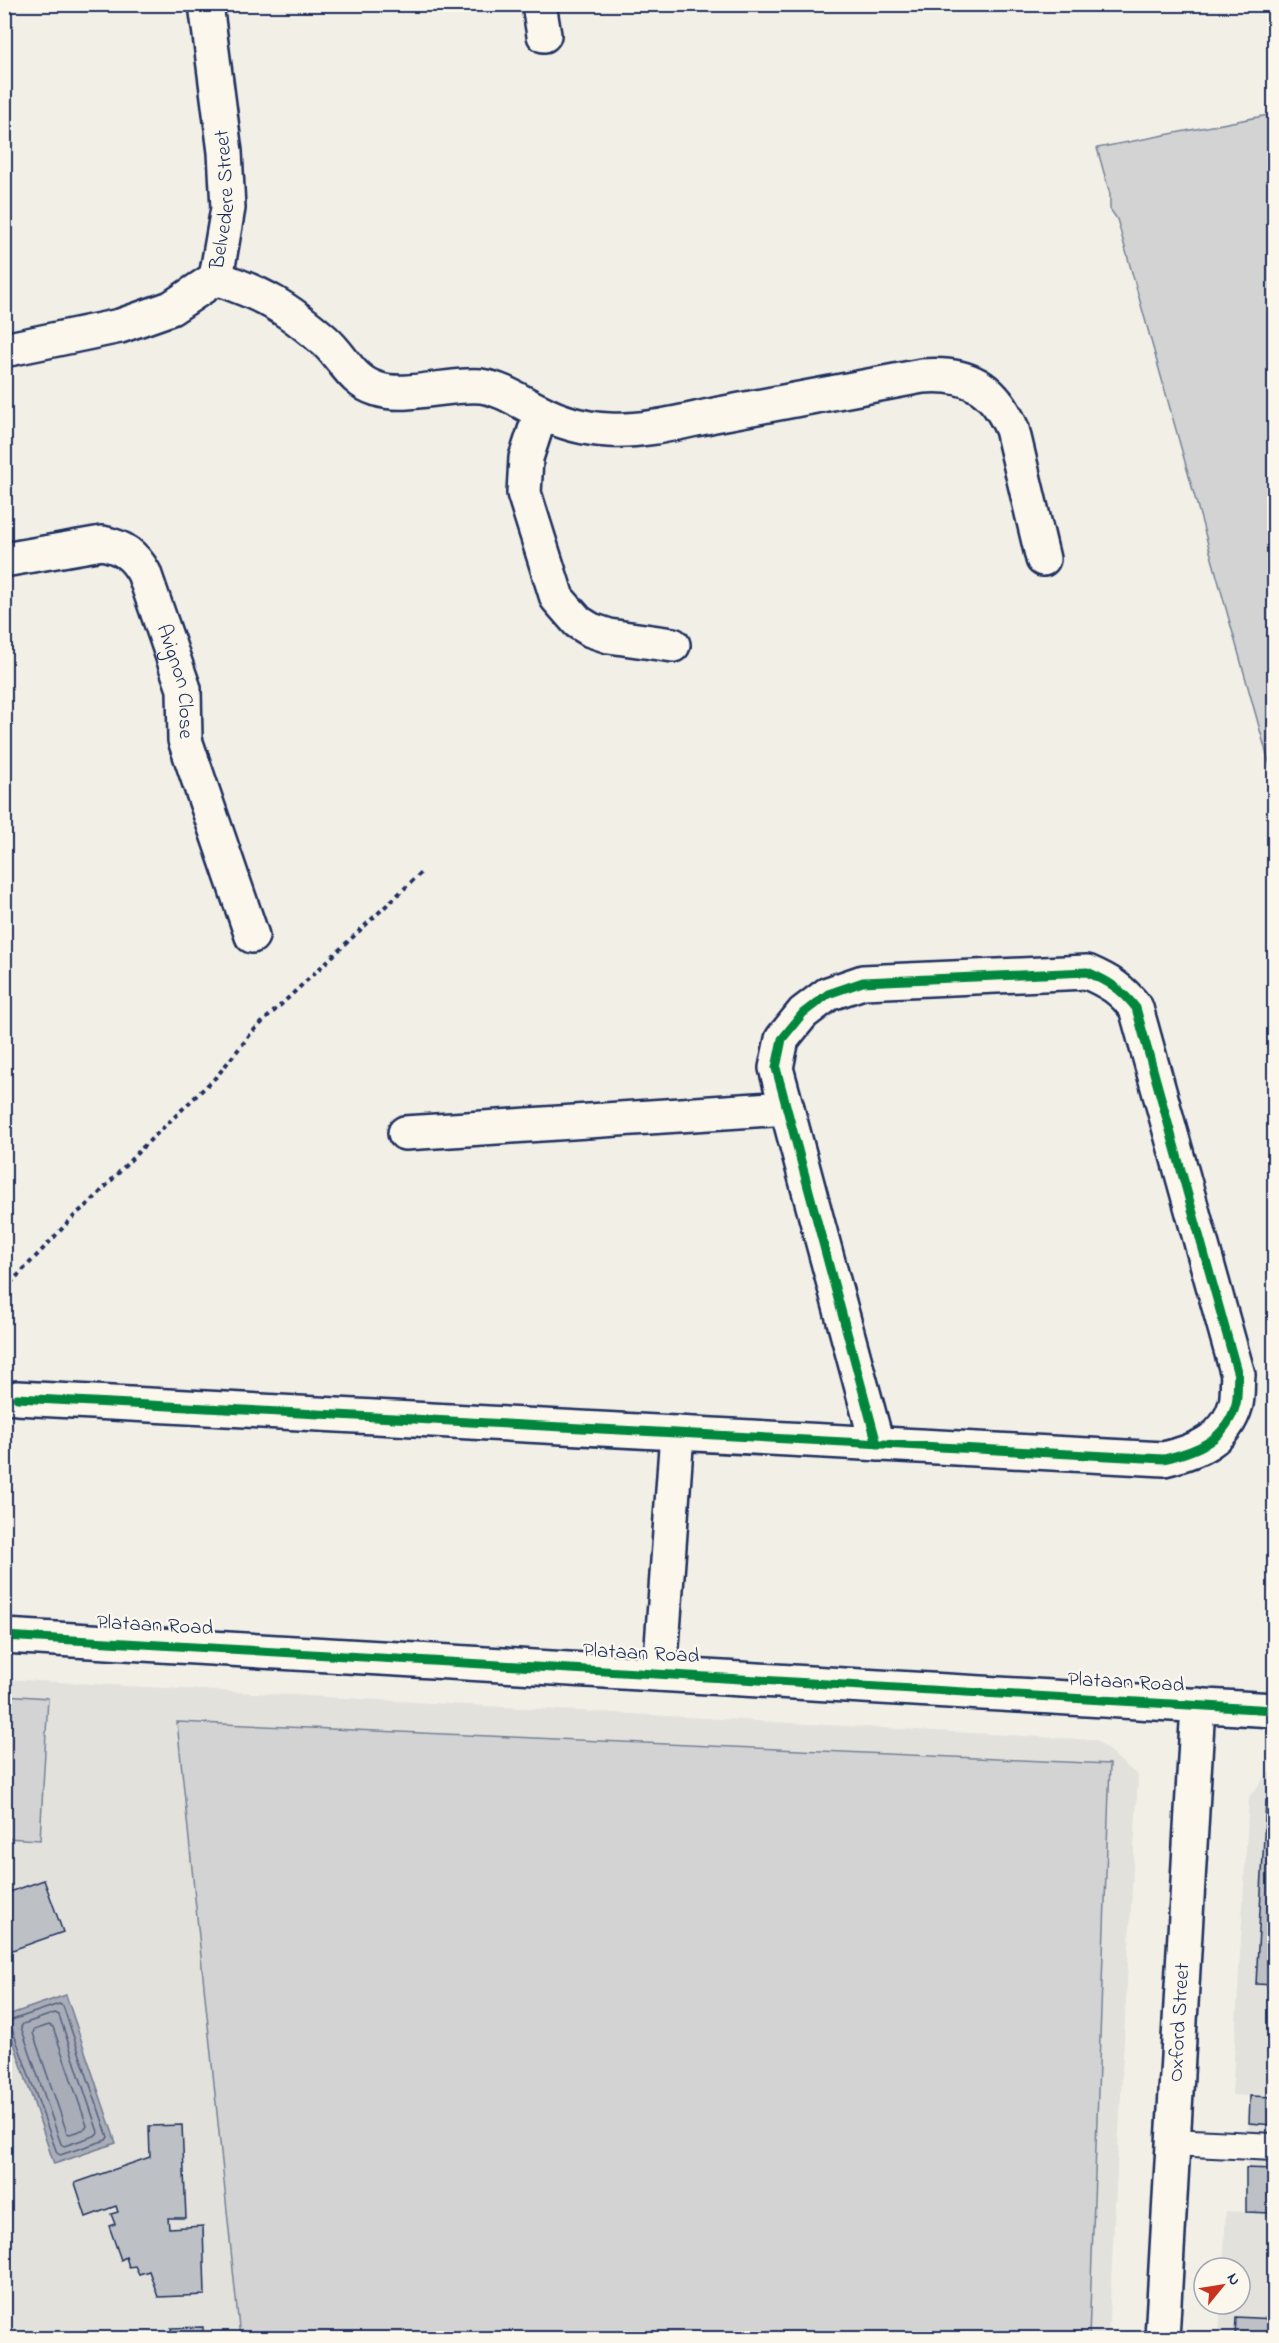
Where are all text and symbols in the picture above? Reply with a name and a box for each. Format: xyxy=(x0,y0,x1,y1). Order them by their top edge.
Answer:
street label: Belvedere Street xyxy=(203,128,244,273)
street label: Avignon Close xyxy=(148,620,200,740)
street label: Plataan Road xyxy=(96,1608,214,1644)
street label: Plataan Road xyxy=(582,1636,700,1672)
street label: Plataan Road xyxy=(1067,1665,1185,1701)
street label: Oxford Street xyxy=(1162,1962,1198,2083)
north arrow xyxy=(1192,2256,1252,2316)
text: N xyxy=(1220,2269,1246,2290)

